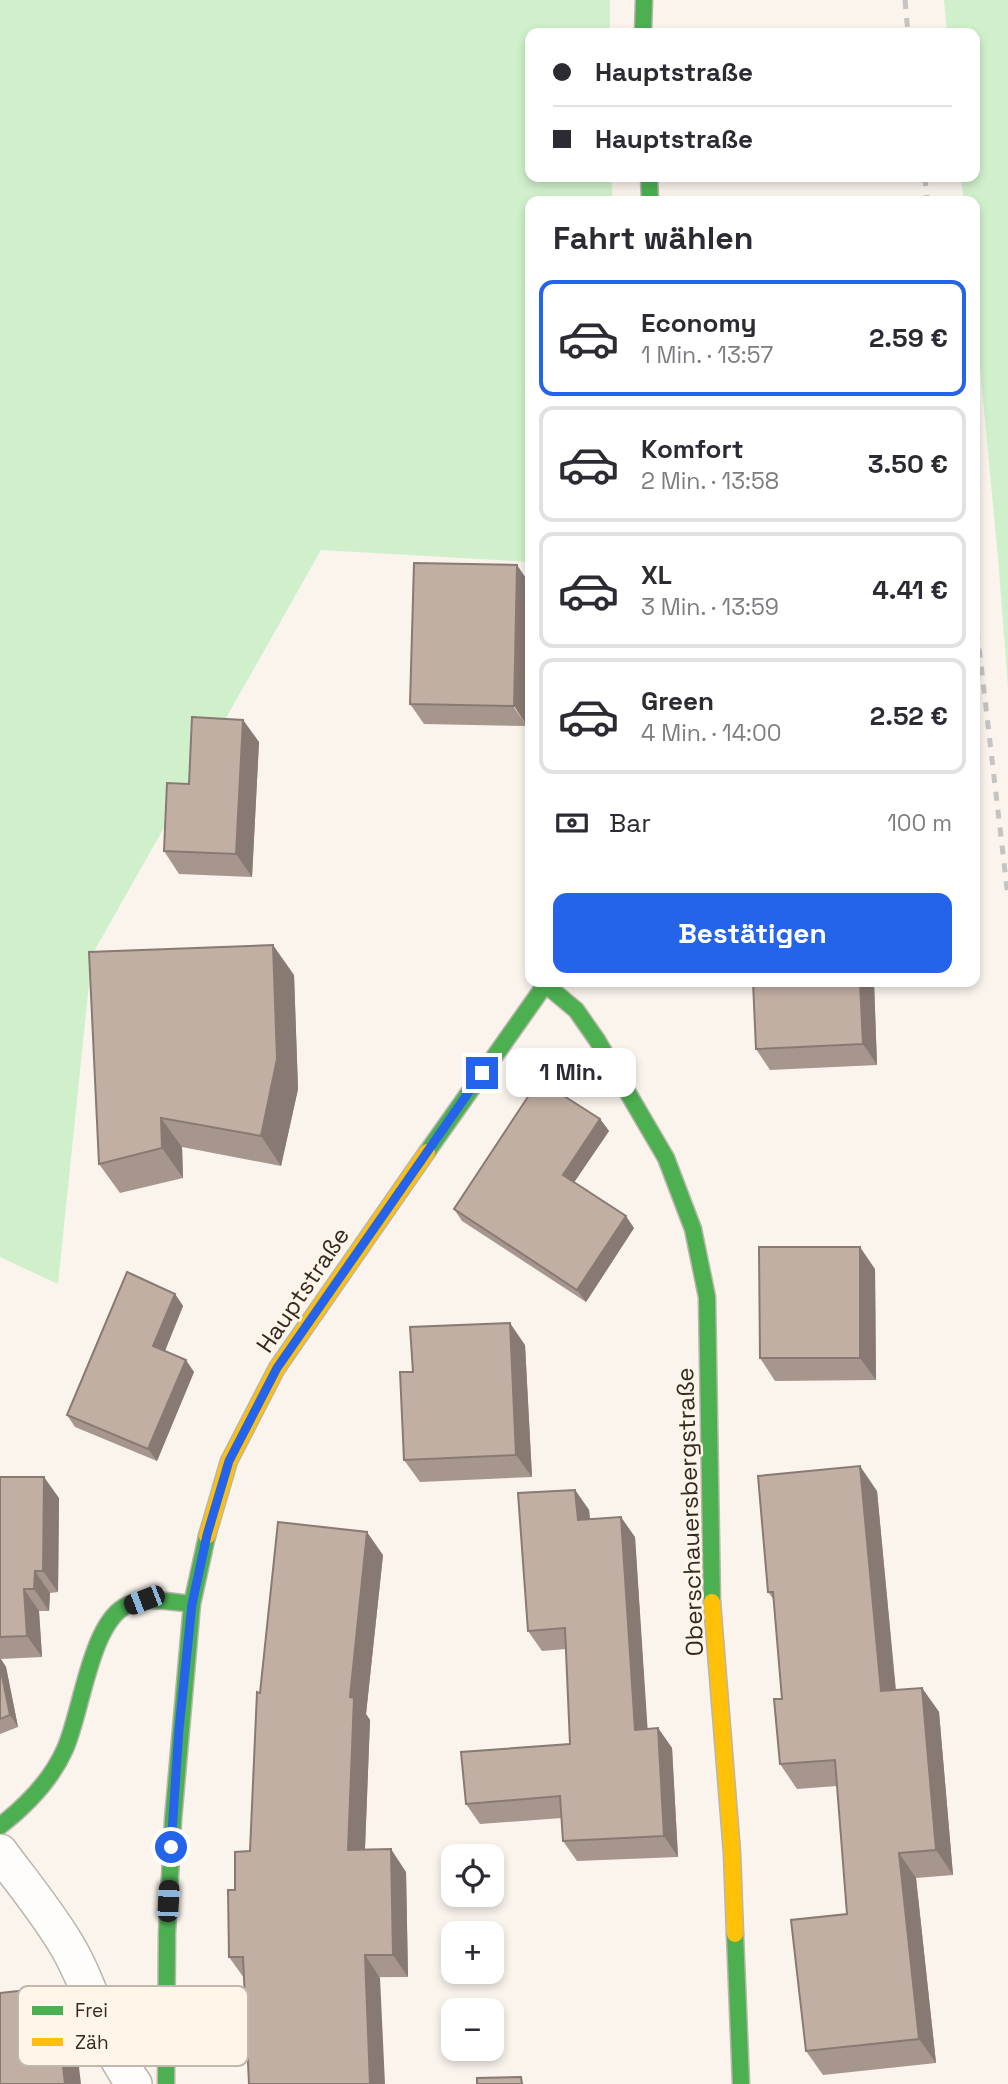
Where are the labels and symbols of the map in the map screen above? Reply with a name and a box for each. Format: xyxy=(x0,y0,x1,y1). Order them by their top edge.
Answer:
callout: 1 Min. xyxy=(506,1048,636,1098)
route end xyxy=(466,1057,498,1089)
street label: Hauptstraße xyxy=(249,1221,356,1359)
street label: Oberschauersbergstraße xyxy=(669,1367,710,1657)
car xyxy=(121,1583,168,1617)
route start xyxy=(155,1831,187,1863)
car xyxy=(157,1879,180,1923)
legend xyxy=(18,1986,248,2066)
text: Frei xyxy=(75,1998,108,2023)
text: Zäh xyxy=(75,2030,109,2055)

